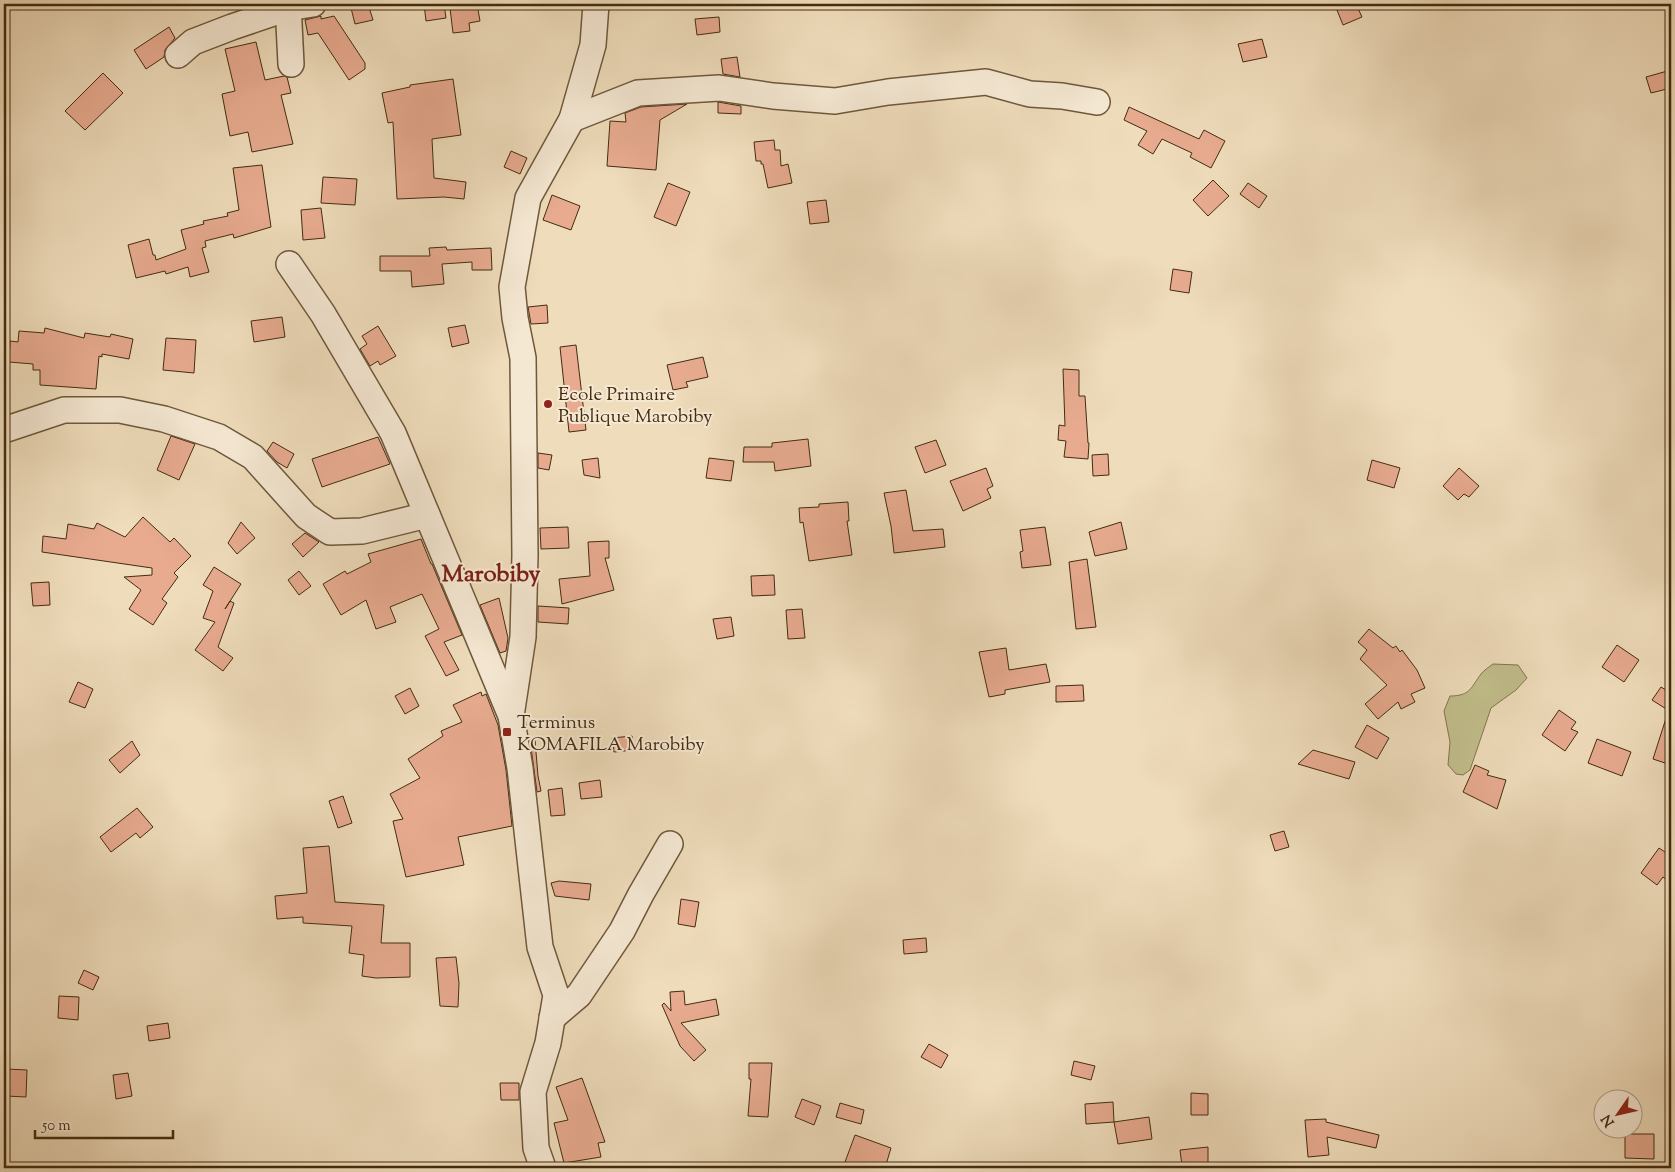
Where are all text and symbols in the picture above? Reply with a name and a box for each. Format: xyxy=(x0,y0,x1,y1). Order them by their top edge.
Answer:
place label: Ecole Primaire Publique Marobiby xyxy=(558,382,713,431)
marker: Ecole Primaire Publique Marobiby xyxy=(542,398,554,410)
district label: Marobiby xyxy=(442,558,540,592)
place label: Terminus KOMAFILA Marobiby xyxy=(517,710,705,759)
marker: Terminus KOMAFILA Marobiby xyxy=(501,726,513,738)
north arrow xyxy=(1592,1090,1642,1140)
scale bar xyxy=(35,1107,172,1139)
text: N xyxy=(1597,1110,1620,1130)
text: 50 m xyxy=(41,1116,71,1137)

